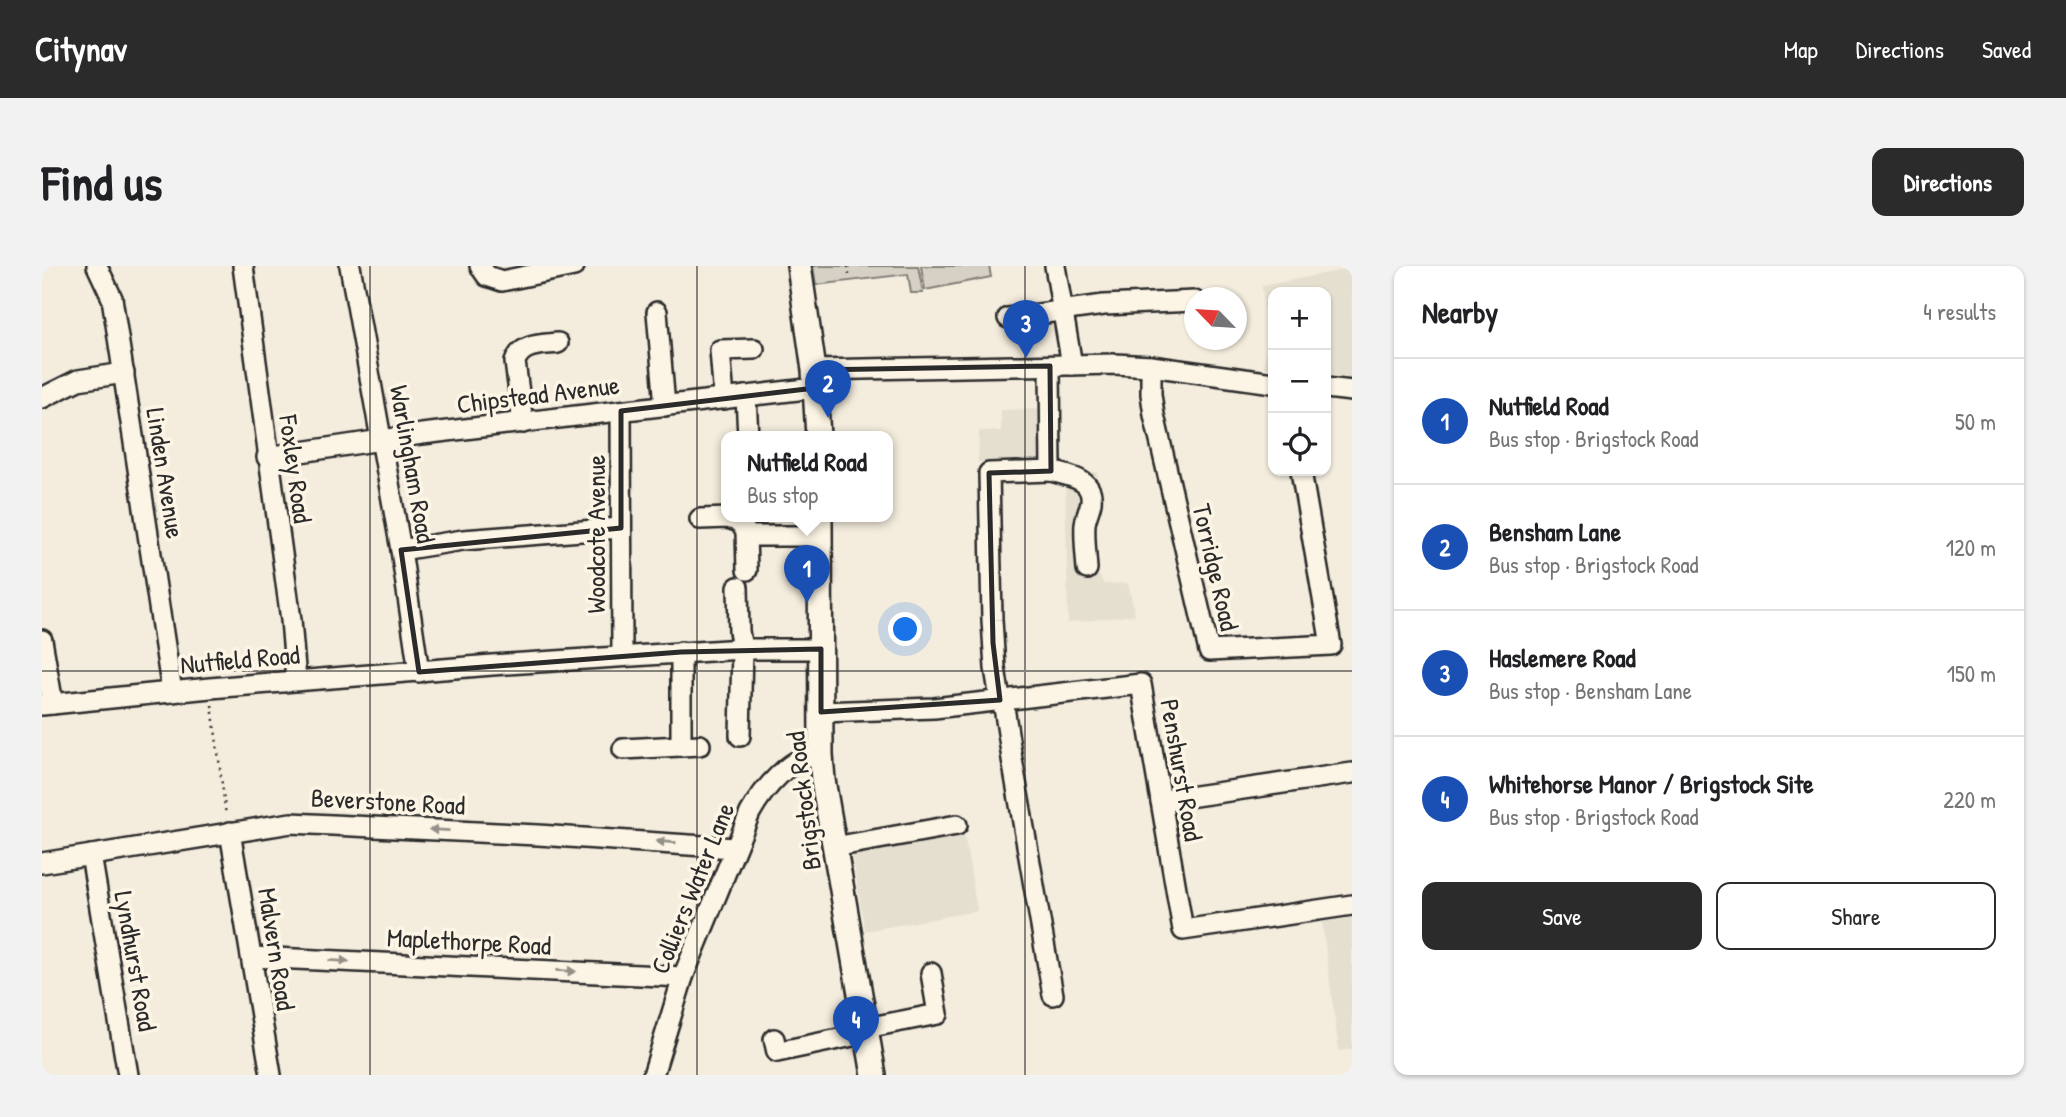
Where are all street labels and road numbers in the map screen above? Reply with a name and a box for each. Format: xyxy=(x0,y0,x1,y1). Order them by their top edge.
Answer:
street label: Chipstead Avenue xyxy=(455,367,621,421)
street label: Warlingham Road xyxy=(382,382,444,546)
street label: Linden Avenue xyxy=(138,405,194,541)
street label: Foxley Road xyxy=(271,412,321,525)
street label: Woodcote Avenue xyxy=(578,455,613,613)
street label: Torridge Road xyxy=(1184,500,1248,634)
street label: Nutfield Road xyxy=(179,636,301,682)
street label: Penshurst Road xyxy=(1152,696,1212,844)
street label: Brigstock Road xyxy=(777,730,829,872)
street label: Beverstone Road xyxy=(310,779,466,823)
street label: Colliers Water Lane xyxy=(642,797,742,979)
street label: Malvern Road xyxy=(250,885,304,1013)
street label: Lyndhurst Road xyxy=(106,888,166,1034)
street label: Maplethorpe Road xyxy=(386,919,552,963)

